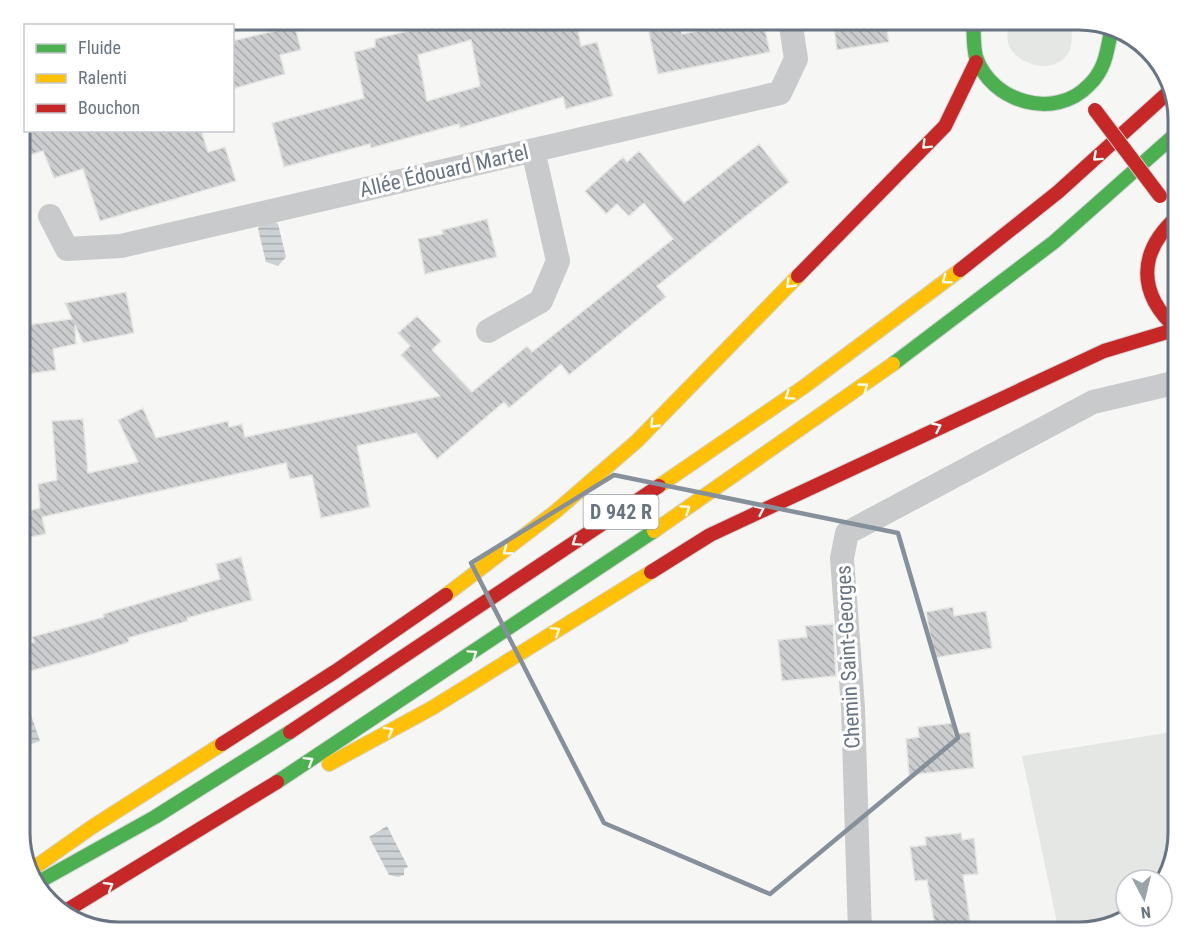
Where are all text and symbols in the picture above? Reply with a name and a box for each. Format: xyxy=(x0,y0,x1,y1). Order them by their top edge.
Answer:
legend xyxy=(24,24,234,132)
text: Fluide xyxy=(78,37,121,58)
text: Ralenti xyxy=(78,67,127,88)
text: Bouchon xyxy=(78,97,140,118)
one-way arrow xyxy=(923,137,934,148)
street label: Allée Édouard Martel xyxy=(357,140,531,202)
one-way arrow xyxy=(1093,150,1104,161)
one-way arrow xyxy=(942,273,953,284)
one-way arrow xyxy=(786,278,797,288)
one-way arrow xyxy=(857,383,868,394)
one-way arrow xyxy=(785,389,796,400)
one-way arrow xyxy=(650,417,661,427)
one-way arrow xyxy=(930,422,941,434)
road number: D 942 R xyxy=(584,495,658,529)
one-way arrow xyxy=(679,505,690,516)
one-way arrow xyxy=(754,506,764,517)
one-way arrow xyxy=(572,535,583,546)
one-way arrow xyxy=(502,544,513,555)
street label: Chemin Saint-Georges xyxy=(831,565,865,749)
one-way arrow xyxy=(550,626,560,638)
one-way arrow xyxy=(466,651,477,662)
one-way arrow xyxy=(383,727,394,738)
one-way arrow xyxy=(303,757,314,768)
north arrow xyxy=(1114,868,1174,928)
one-way arrow xyxy=(103,882,113,893)
text: N xyxy=(1140,902,1152,922)

